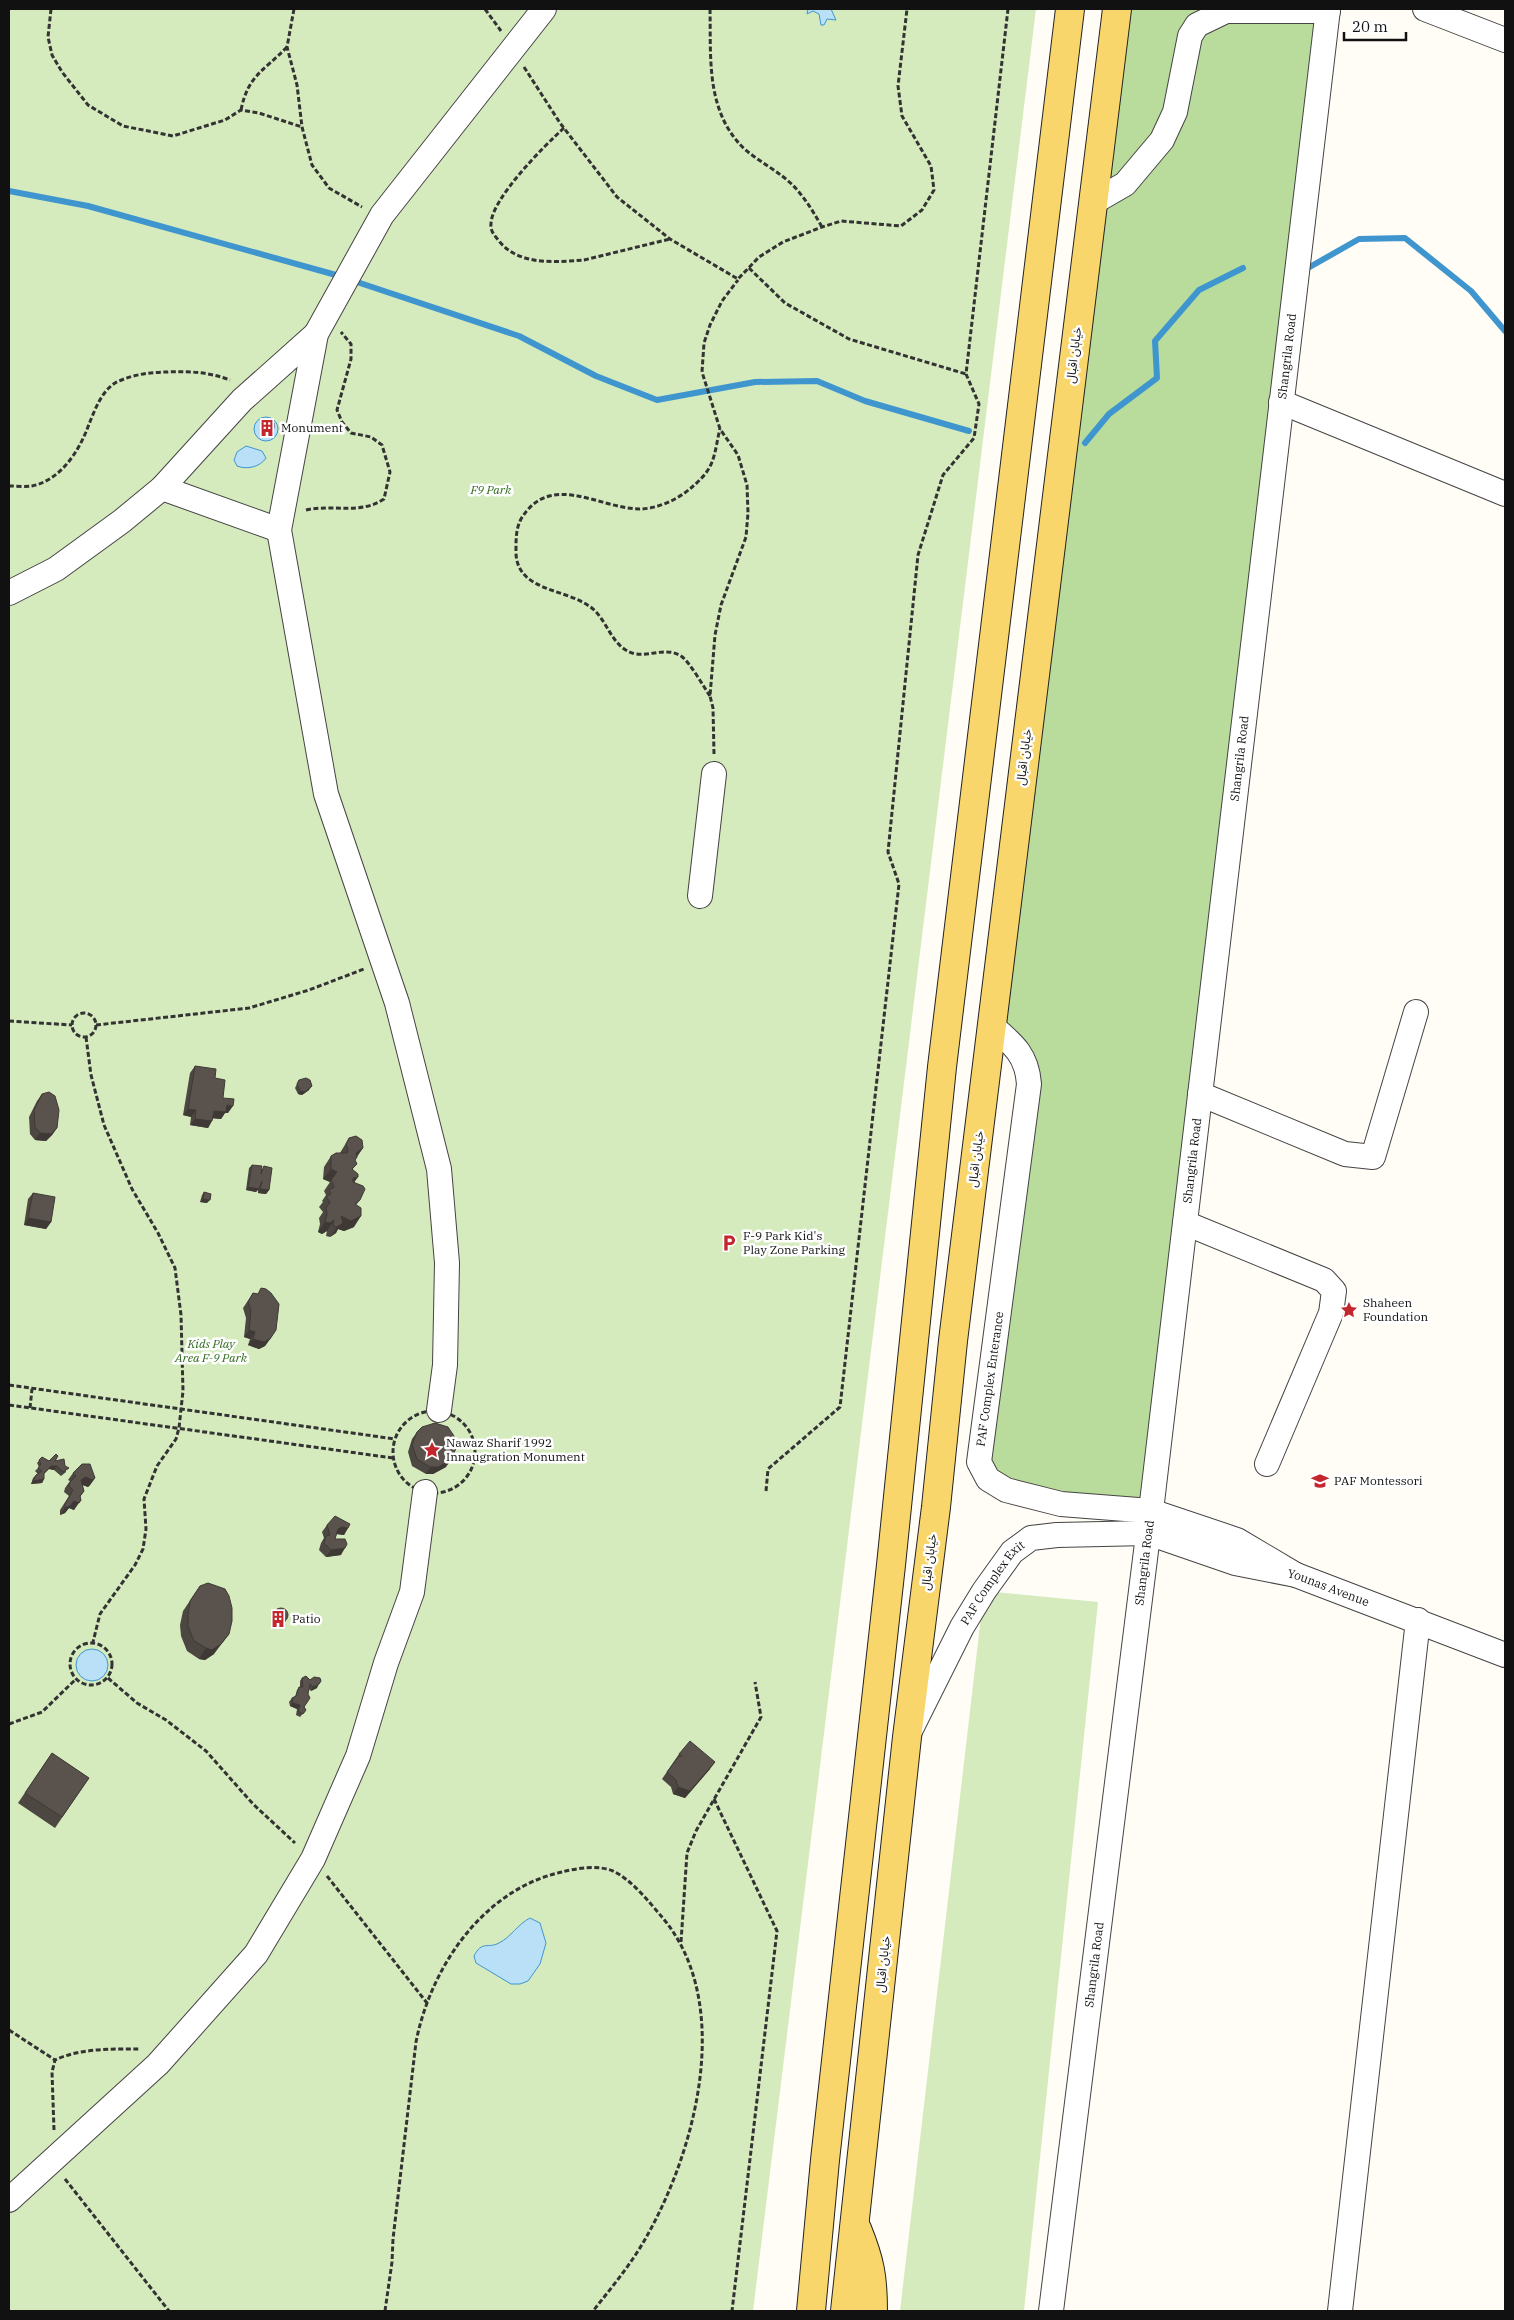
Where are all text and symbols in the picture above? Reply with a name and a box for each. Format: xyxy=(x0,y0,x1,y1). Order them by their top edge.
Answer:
scale bar xyxy=(1344,10,1406,42)
text: 20 m xyxy=(1352,17,1388,36)
street label: Shangrila Road xyxy=(1274,313,1299,400)
street label: خیابان اقبال xyxy=(1063,326,1084,384)
building icon: Monument xyxy=(257,418,277,438)
place label: Monument xyxy=(281,420,343,435)
park label: F9 Park xyxy=(470,482,512,497)
street label: Shangrila Road xyxy=(1227,715,1252,802)
street label: خیابان اقبال xyxy=(1013,728,1034,786)
street label: Shangrila Road xyxy=(1179,1117,1204,1204)
street label: خیابان اقبال xyxy=(965,1130,986,1188)
place label: F-9 Park Kid's Play Zone Parking xyxy=(743,1228,846,1257)
parking icon: F-9 Park Kid's Play Zone Parking xyxy=(719,1233,739,1253)
place label: Shaheen Foundation xyxy=(1363,1295,1428,1324)
place icon: Shaheen Foundation xyxy=(1339,1300,1359,1320)
street label: PAF Complex Enterance xyxy=(973,1310,1006,1447)
park label: Kids Play Area F-9 Park xyxy=(174,1336,248,1365)
place label: Nawaz Sharif 1992 Innaugration Monument xyxy=(446,1435,585,1464)
place icon: Nawaz Sharif 1992 Innaugration Monument xyxy=(422,1440,442,1460)
school or university icon: PAF Montessori xyxy=(1310,1471,1330,1491)
place label: PAF Montessori xyxy=(1334,1473,1423,1488)
street label: Shangrila Road xyxy=(1131,1519,1157,1606)
street label: خیابان اقبال xyxy=(918,1533,939,1591)
street label: PAF Complex Exit xyxy=(957,1537,1028,1628)
street label: Younas Avenue xyxy=(1287,1566,1372,1609)
building icon: Patio xyxy=(268,1609,288,1629)
place label: Patio xyxy=(292,1611,321,1626)
street label: Shangrila Road xyxy=(1081,1921,1107,2008)
street label: خیابان اقبال xyxy=(872,1935,893,1993)

